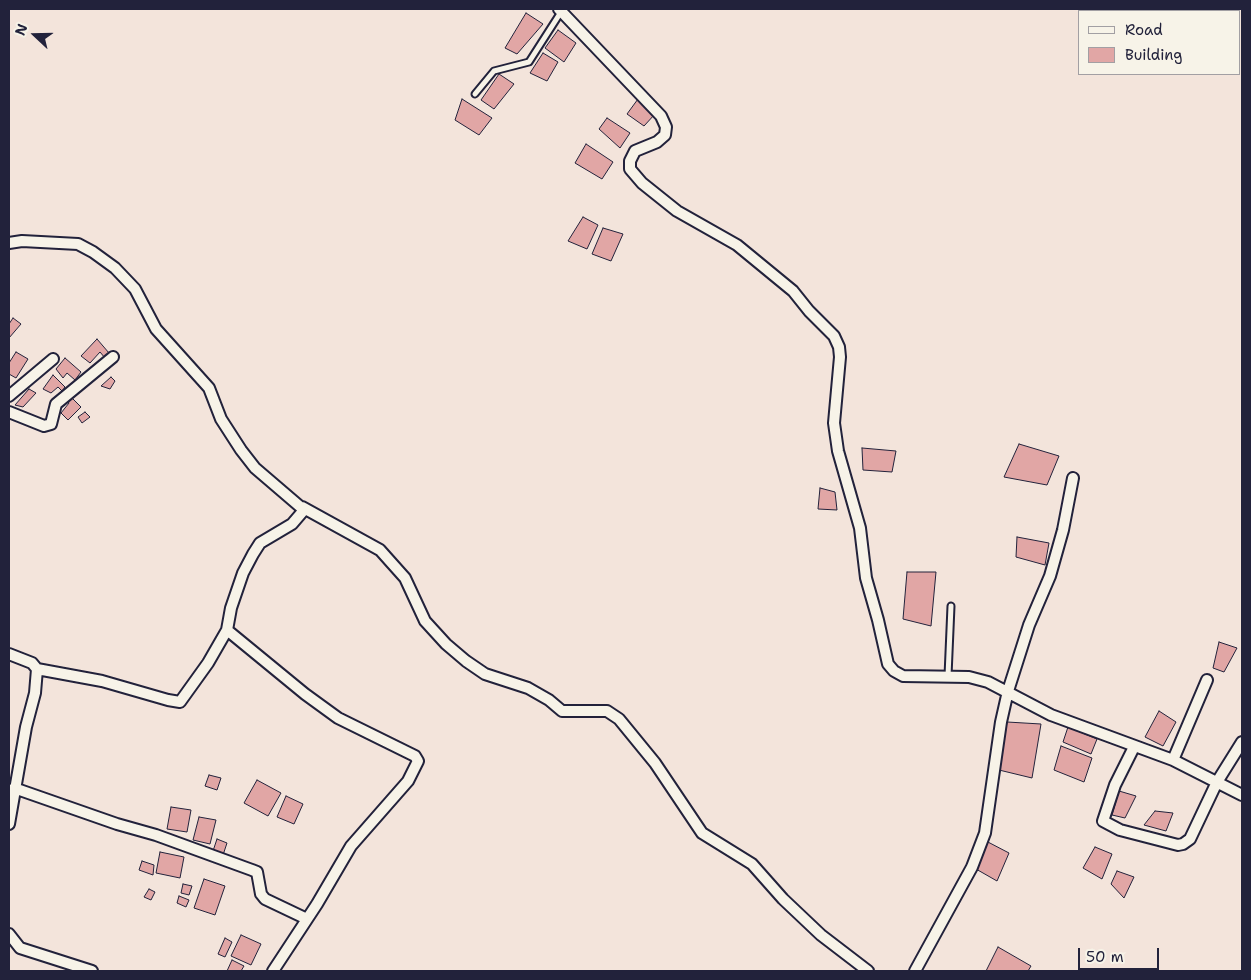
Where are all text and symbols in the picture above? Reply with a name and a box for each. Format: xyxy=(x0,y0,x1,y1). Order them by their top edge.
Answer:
north arrow xyxy=(10,10,60,60)
legend xyxy=(1078,10,1241,75)
text: Road xyxy=(1125,20,1163,40)
text: N xyxy=(11,21,31,38)
text: Building xyxy=(1125,45,1182,65)
scale bar xyxy=(1081,938,1162,970)
text: 50 m xyxy=(1086,947,1124,967)

